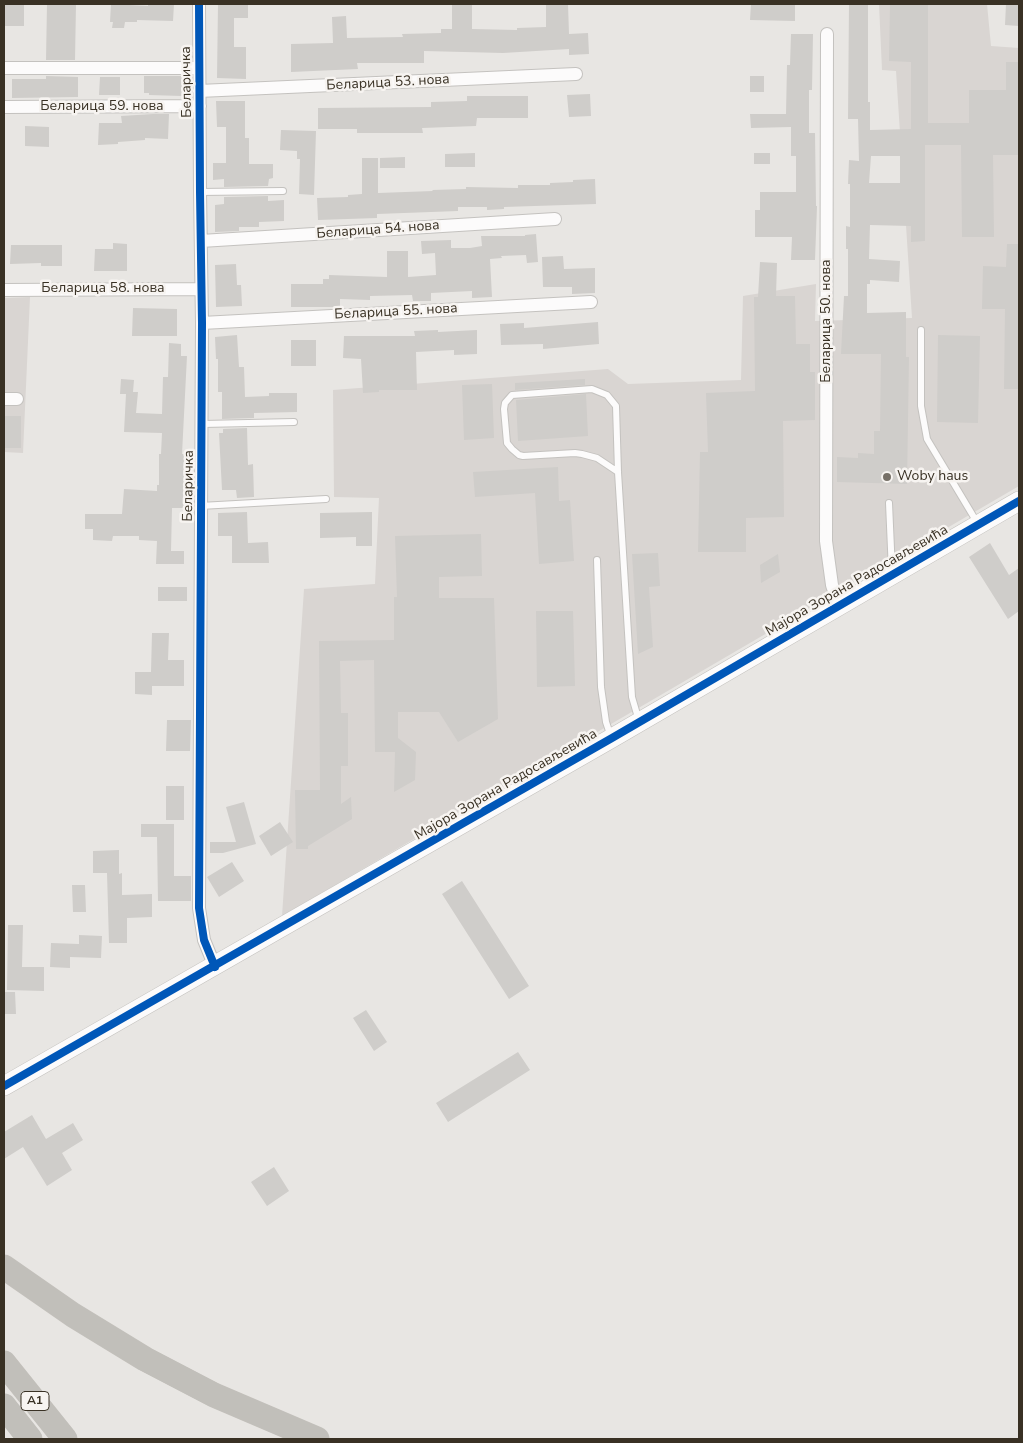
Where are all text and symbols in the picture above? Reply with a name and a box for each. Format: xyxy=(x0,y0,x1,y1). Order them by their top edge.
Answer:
street label: Беларичка xyxy=(178,46,196,118)
street label: Беларица 53. нова xyxy=(326,71,450,95)
street label: Беларица 59. нова xyxy=(40,99,164,115)
street label: Беларица 54. нова xyxy=(316,217,440,243)
street label: Беларица 50. нова xyxy=(819,259,835,383)
street label: Беларица 58. нова xyxy=(41,281,165,297)
street label: Беларица 55. нова xyxy=(334,300,458,324)
street label: Беларичка xyxy=(180,450,198,522)
place label: Woby haus xyxy=(897,469,968,485)
marker: Woby haus xyxy=(881,471,893,483)
street label: Мајора Зорана Радосављевића xyxy=(763,522,951,640)
street label: Мајора Зорана Радосављевића xyxy=(412,726,600,844)
road number: A1 xyxy=(21,1392,49,1410)

